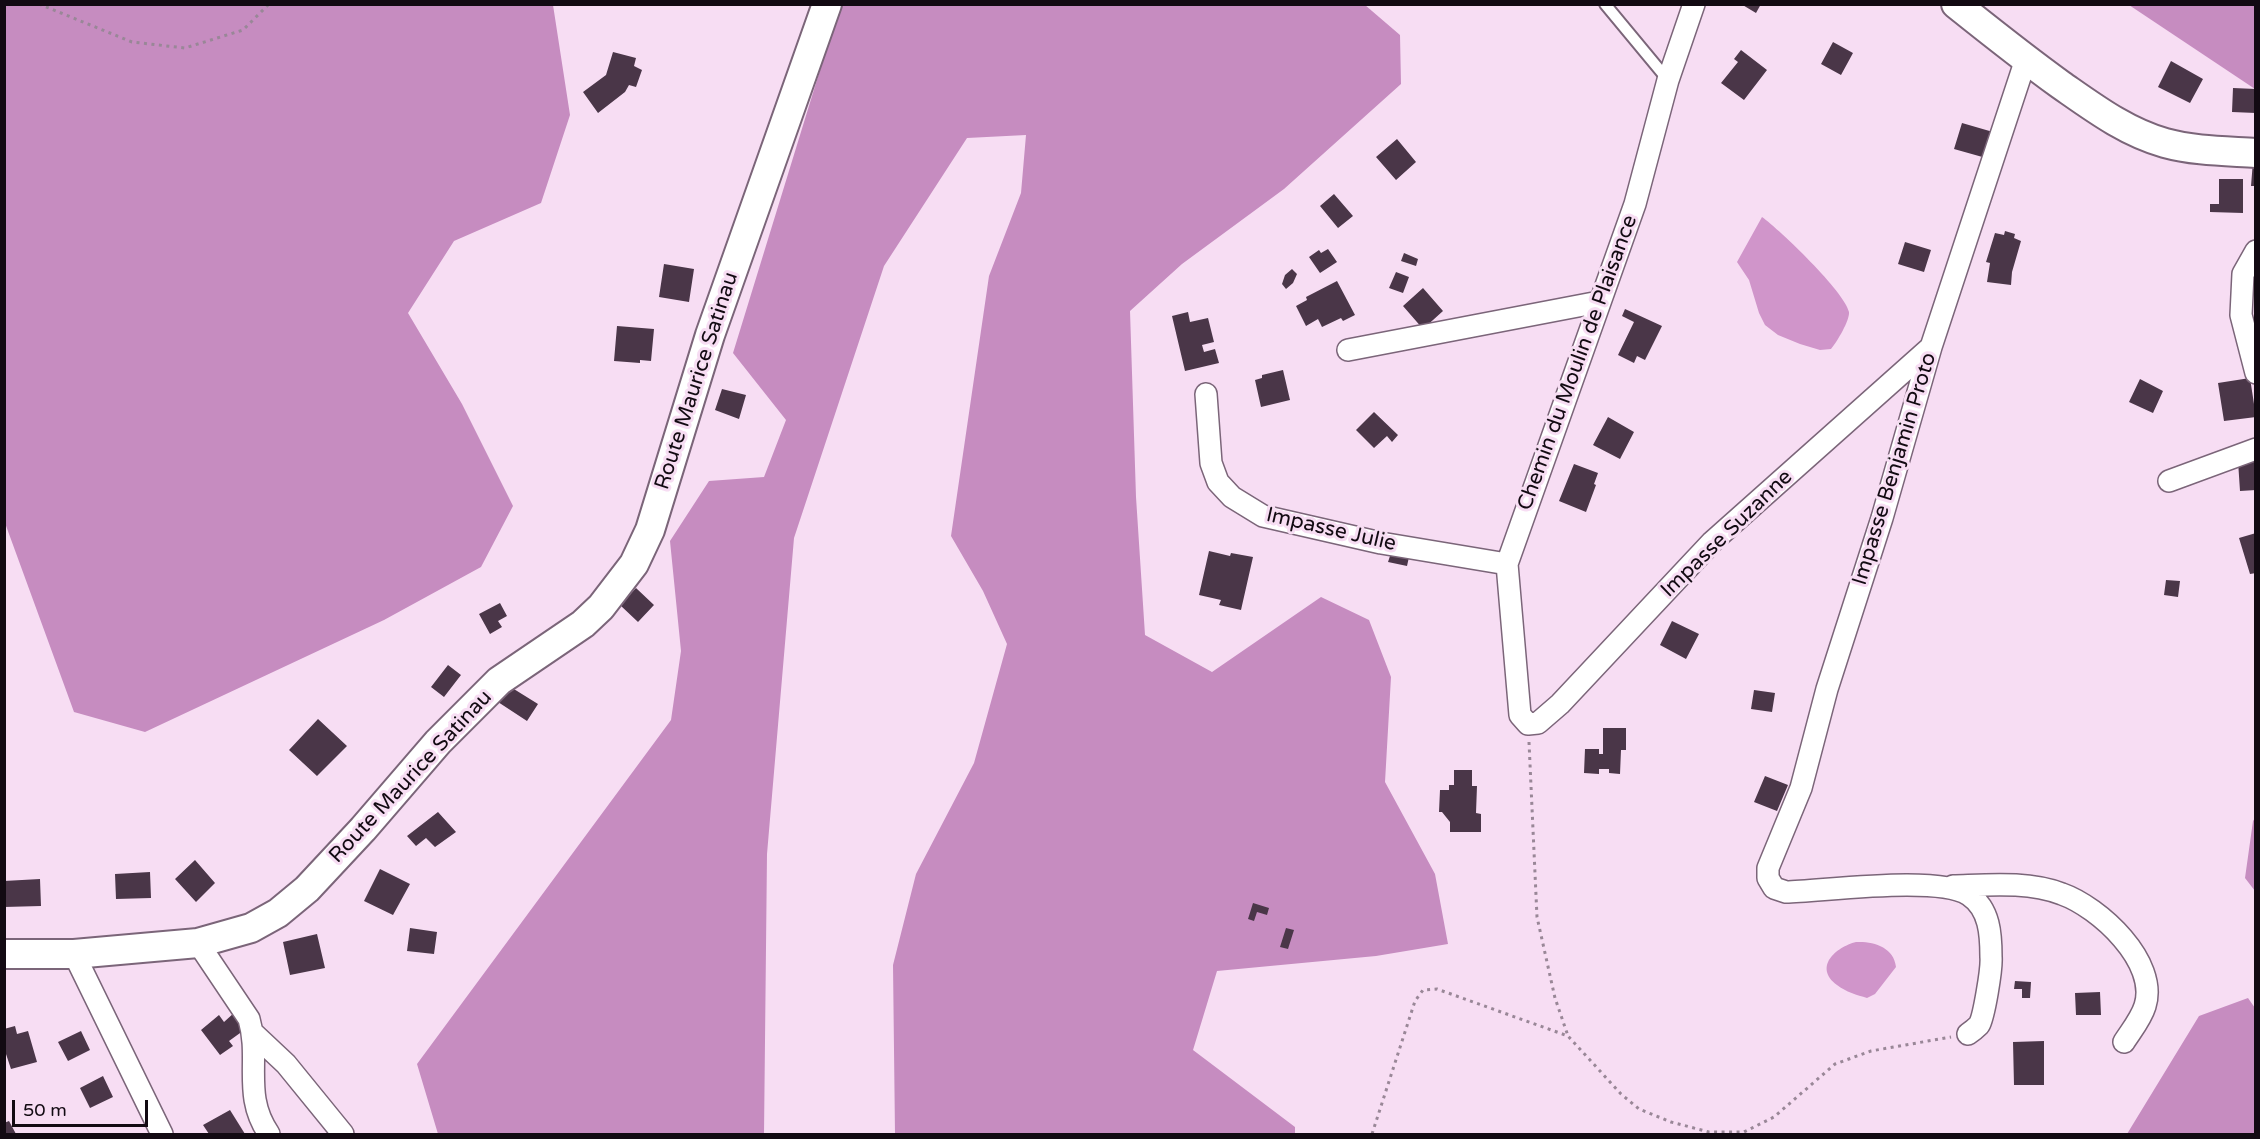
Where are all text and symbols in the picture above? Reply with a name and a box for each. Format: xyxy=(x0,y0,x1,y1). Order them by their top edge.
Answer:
street label: Chemin du Moulin de Plaisance xyxy=(1513,212,1643,514)
street label: Route Maurice Satinau xyxy=(650,269,744,493)
street label: Impasse Benjamin Proto xyxy=(1848,350,1942,588)
street label: Impasse Suzanne xyxy=(1656,465,1798,603)
street label: Impasse Julie xyxy=(1264,503,1398,557)
street label: Route Maurice Satinau xyxy=(324,685,498,869)
scale bar xyxy=(15,1088,152,1126)
text: 50 m xyxy=(23,1099,67,1121)

